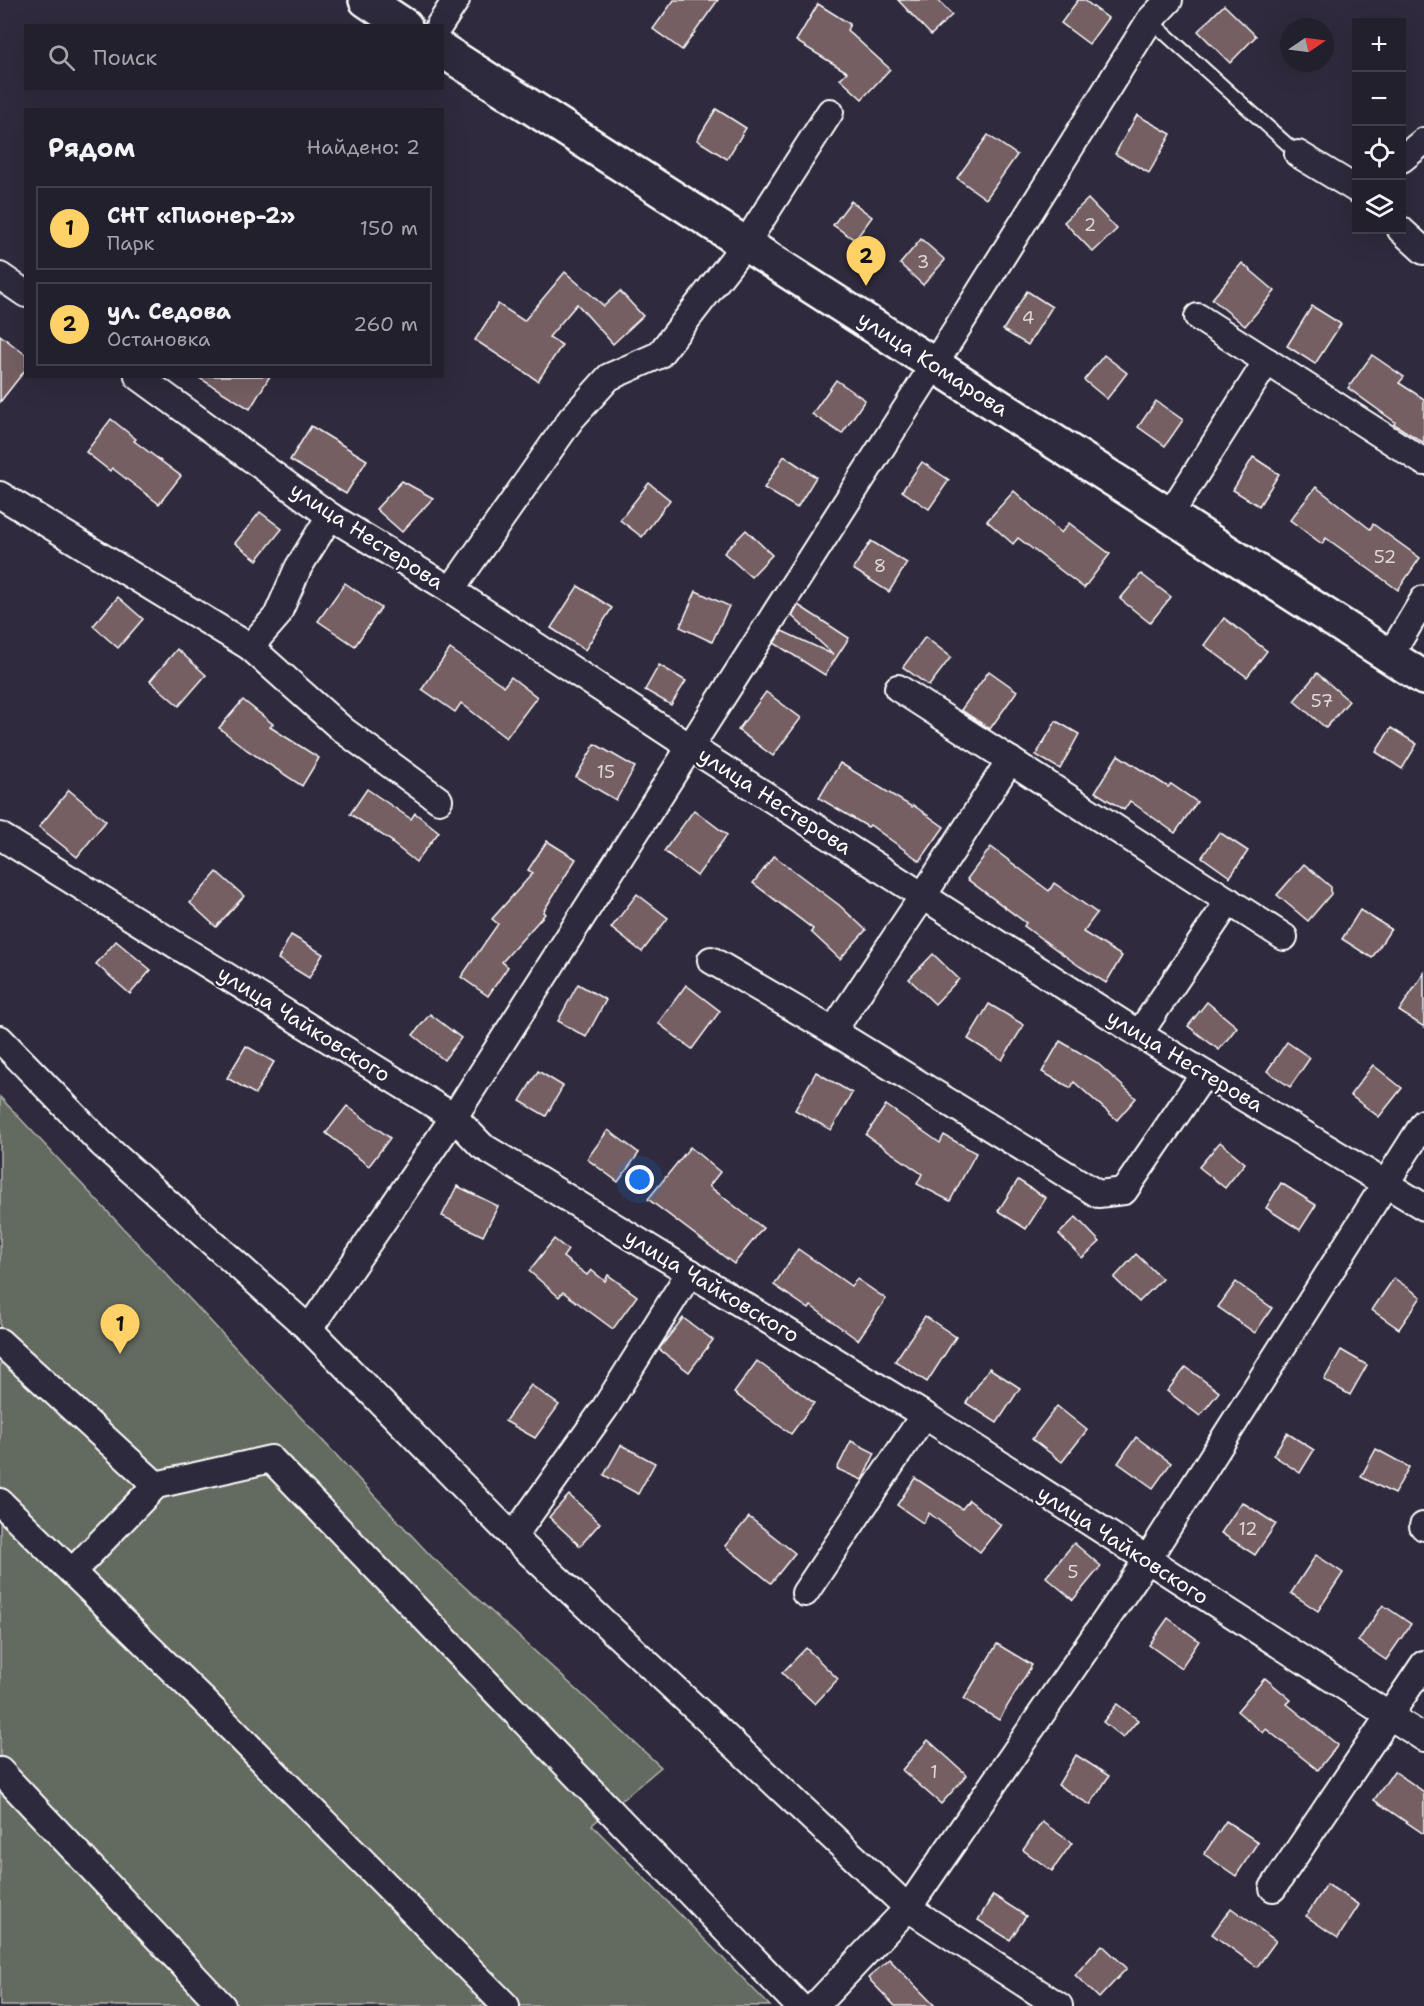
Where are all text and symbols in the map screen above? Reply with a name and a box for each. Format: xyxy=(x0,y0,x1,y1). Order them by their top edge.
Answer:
north arrow xyxy=(1280,18,1334,72)
map controls xyxy=(1352,18,1406,234)
button: + xyxy=(1352,18,1406,72)
search box xyxy=(24,24,444,90)
icon: search xyxy=(45,41,78,74)
text: Поиск xyxy=(93,43,157,72)
button: − xyxy=(1352,72,1406,126)
button: locate xyxy=(1352,126,1406,180)
text: Рядом xyxy=(48,130,135,165)
text: Найдено: 2 xyxy=(307,134,420,160)
button: layers xyxy=(1352,180,1406,234)
text: СНТ «Пионер-2» xyxy=(107,201,295,230)
house number: 2 xyxy=(1084,213,1096,237)
text: 1 xyxy=(65,215,74,241)
text: 150 m xyxy=(360,215,418,241)
text: Парк xyxy=(107,230,154,256)
pin: 2 xyxy=(846,236,886,286)
house number: 3 xyxy=(917,250,929,274)
text: ул. Седова xyxy=(107,297,231,326)
street label: улица Комарова xyxy=(852,305,1014,423)
house number: 4 xyxy=(1022,306,1034,330)
text: 2 xyxy=(63,311,77,337)
text: 260 m xyxy=(353,311,418,337)
text: Остановка xyxy=(107,326,211,352)
street label: улица Нестерова xyxy=(285,476,449,596)
house number: 52 xyxy=(1374,545,1396,569)
house number: 8 xyxy=(874,554,886,578)
house number: 57 xyxy=(1311,689,1333,713)
street label: улица Нестерова xyxy=(693,741,857,861)
house number: 15 xyxy=(597,760,615,784)
street label: улица Чайковского xyxy=(212,959,396,1089)
street label: улица Нестерова xyxy=(1102,1003,1268,1119)
your location xyxy=(625,1165,654,1194)
street label: улица Чайковского xyxy=(620,1223,804,1349)
pin: 1 xyxy=(100,1304,140,1354)
street label: улица Чайковского xyxy=(1032,1479,1214,1611)
house number: 12 xyxy=(1238,1517,1258,1541)
house number: 5 xyxy=(1067,1560,1079,1584)
house number: 1 xyxy=(930,1760,938,1784)

